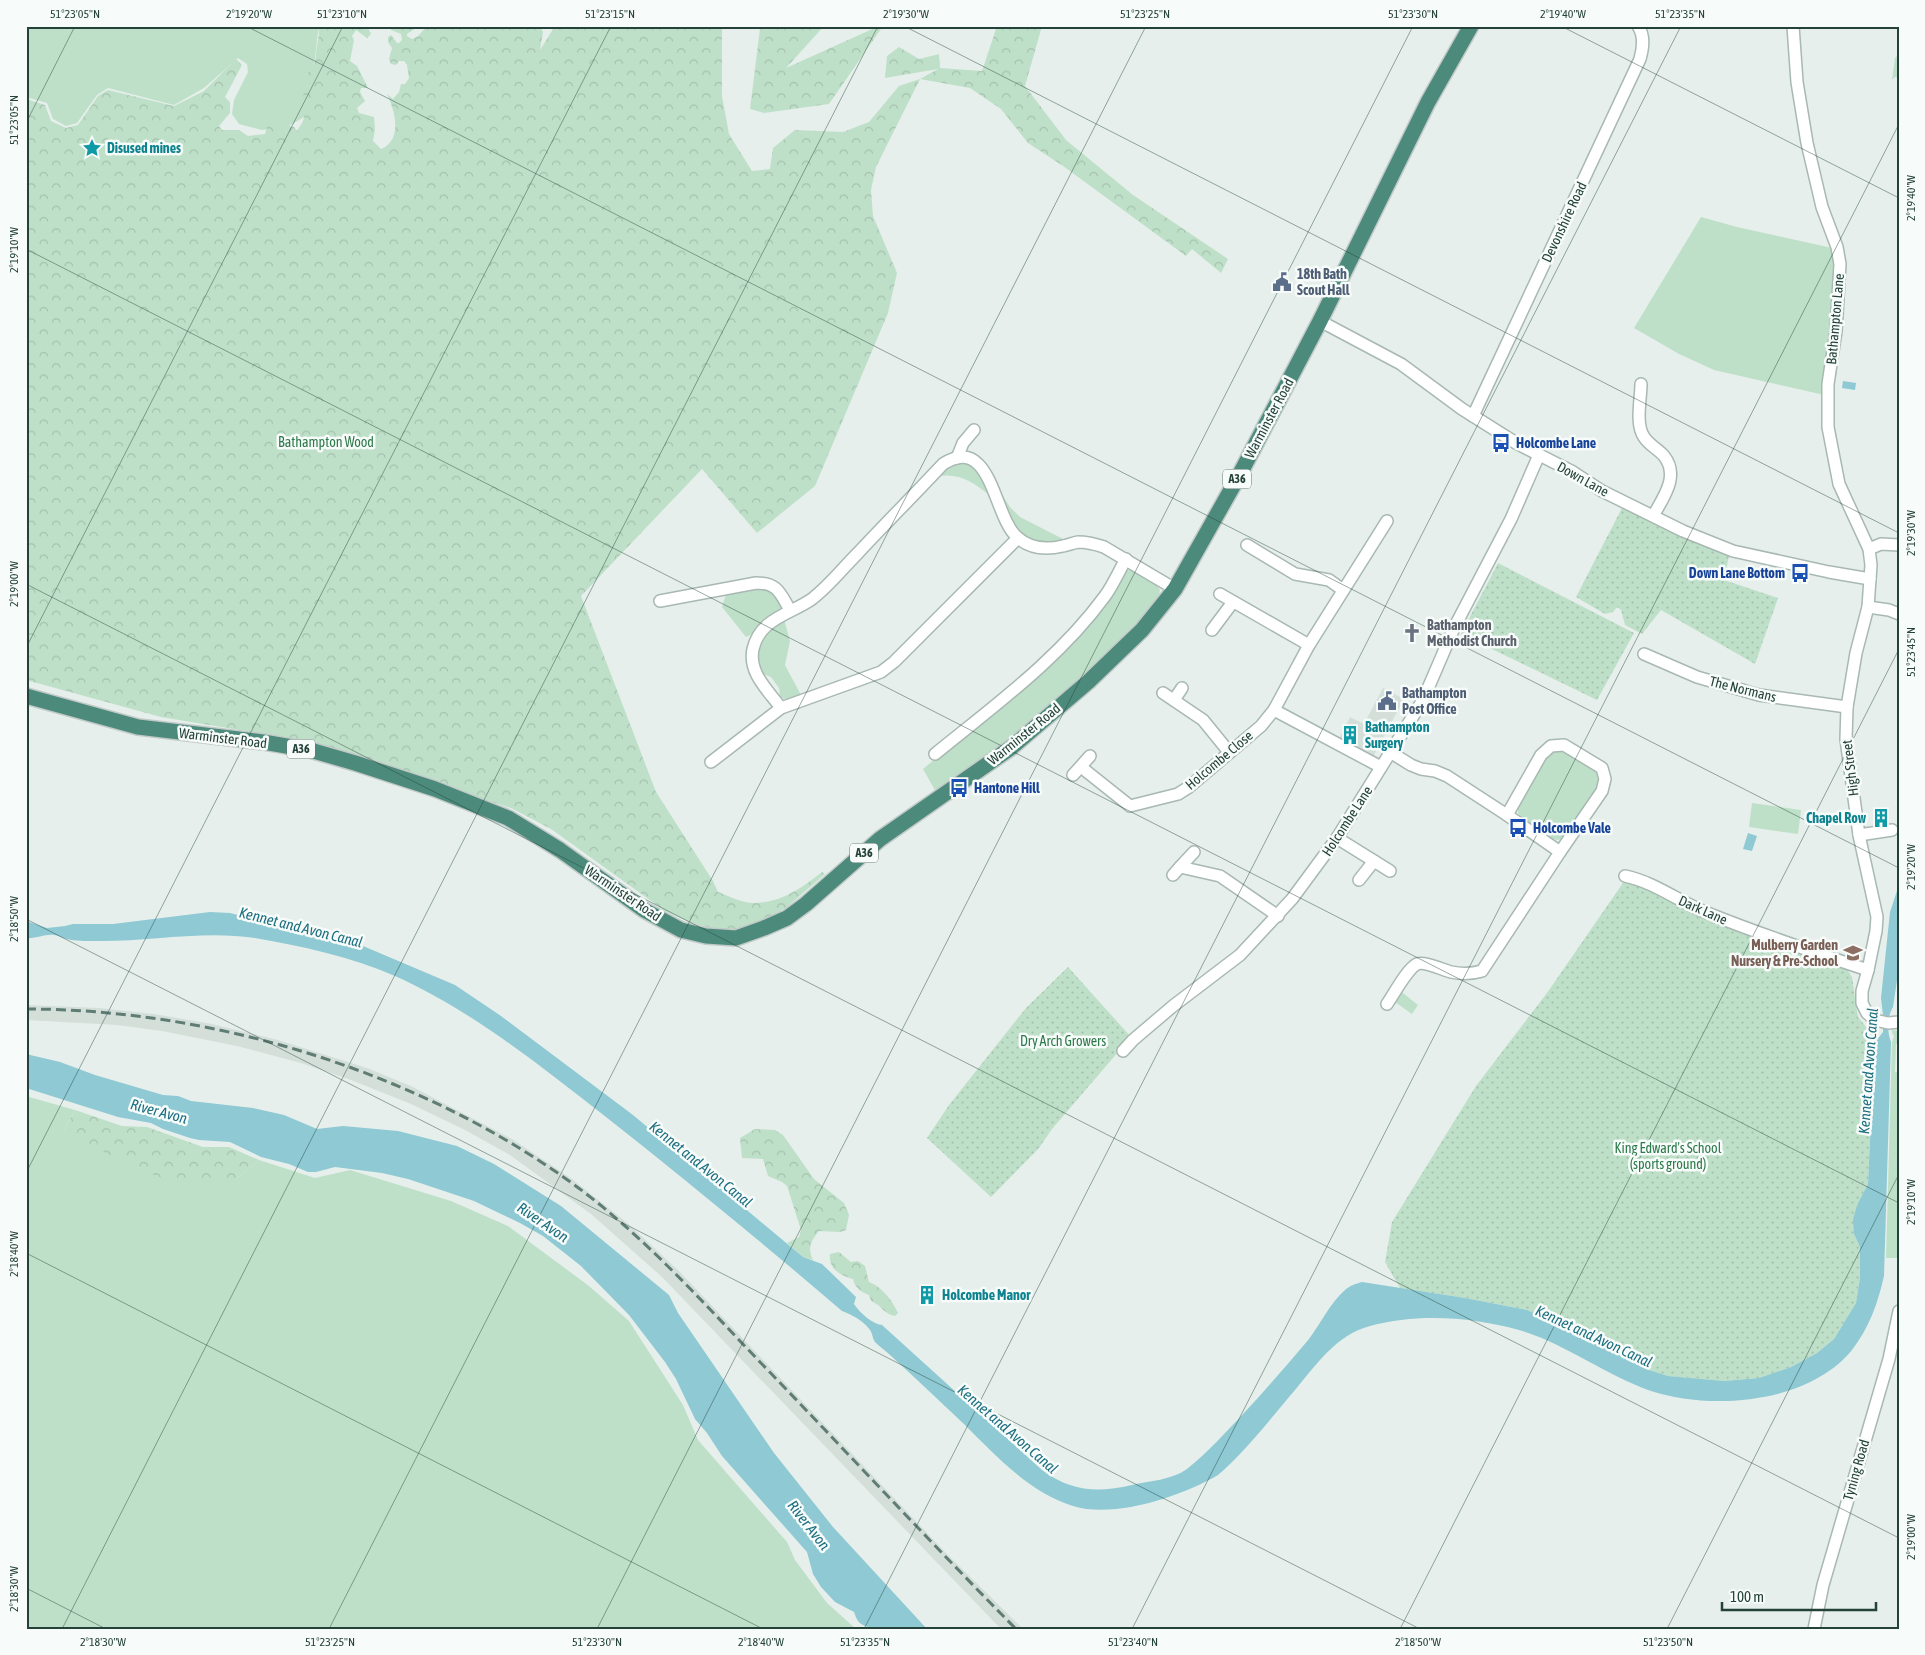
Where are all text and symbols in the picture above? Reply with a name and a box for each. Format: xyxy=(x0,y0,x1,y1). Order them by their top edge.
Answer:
text: 51°23'05"N xyxy=(50,7,100,21)
text: 2°19'20"W xyxy=(226,7,272,21)
text: 51°23'10"N xyxy=(317,7,367,21)
text: 51°23'15"N xyxy=(585,7,635,21)
text: 2°19'30"W xyxy=(883,7,929,21)
text: 51°23'25"N xyxy=(1120,7,1170,21)
text: 51°23'30"N xyxy=(1388,7,1438,21)
text: 2°19'40"W xyxy=(1540,7,1586,21)
text: 51°23'35"N xyxy=(1655,7,1705,21)
text: 51°23'05"N xyxy=(7,95,21,145)
place icon: Disused mines xyxy=(81,137,103,159)
place label: Disused mines xyxy=(107,140,181,156)
text: 2°19'40"W xyxy=(1904,175,1918,221)
street label: Devonshire Road xyxy=(1538,179,1590,265)
text: 2°19'10"W xyxy=(7,227,21,273)
place label: 18th Bath Scout Hall xyxy=(1297,266,1350,298)
public building icon: 18th Bath Scout Hall xyxy=(1271,271,1293,293)
street label: Bathampton Lane xyxy=(1823,273,1847,365)
street label: Warminster Road xyxy=(1241,375,1297,461)
bus stop icon: Holcombe Lane xyxy=(1490,432,1512,454)
park label: Bathampton Wood xyxy=(278,434,374,450)
place label: Holcombe Lane xyxy=(1516,435,1596,451)
street label: Down Lane xyxy=(1554,458,1612,500)
road number: A36 xyxy=(1223,469,1251,488)
text: 2°19'30"W xyxy=(1904,510,1918,556)
text: 2°19'00"W xyxy=(7,561,21,607)
bus stop icon: Down Lane Bottom xyxy=(1789,562,1811,584)
place label: Down Lane Bottom xyxy=(1689,565,1785,581)
place label: Bathampton Methodist Church xyxy=(1427,617,1517,649)
church icon: Bathampton Methodist Church xyxy=(1401,622,1423,644)
text: 51°23'45"N xyxy=(1904,627,1918,677)
street label: The Normans xyxy=(1708,673,1778,705)
place label: Bathampton Post Office xyxy=(1402,685,1467,717)
public building icon: Bathampton Post Office xyxy=(1376,690,1398,712)
street label: Warminster Road xyxy=(985,700,1063,768)
place label: Bathampton Surgery xyxy=(1365,719,1430,751)
building icon: Bathampton Surgery xyxy=(1339,724,1361,746)
street label: Warminster Road xyxy=(178,725,268,751)
street label: Holcombe Close xyxy=(1182,727,1256,793)
street label: High Street xyxy=(1839,739,1861,797)
road number: A36 xyxy=(287,740,315,759)
bus stop icon: Hantone Hill xyxy=(948,777,970,799)
place label: Hantone Hill xyxy=(974,780,1040,796)
street label: Holcombe Lane xyxy=(1318,783,1376,859)
building icon: Chapel Row xyxy=(1870,807,1892,829)
place label: Chapel Row xyxy=(1806,810,1867,826)
bus stop icon: Holcombe Vale xyxy=(1507,817,1529,839)
place label: Holcombe Vale xyxy=(1533,820,1611,836)
road number: A36 xyxy=(850,844,878,862)
text: 2°19'20"W xyxy=(1904,844,1918,890)
street label: Warminster Road xyxy=(582,862,664,924)
street label: Dark Lane xyxy=(1676,892,1730,928)
text: 2°18'50"W xyxy=(7,896,21,942)
water label: Kennet and Avon Canal xyxy=(237,903,365,951)
place label: Mulberry Garden Nursery & Pre-School xyxy=(1731,937,1838,969)
school or university icon: Mulberry Garden Nursery & Pre-School xyxy=(1842,942,1864,964)
water label: Kennet and Avon Canal xyxy=(1855,1007,1881,1135)
park label: Dry Arch Growers xyxy=(1020,1033,1106,1049)
water label: River Avon xyxy=(129,1095,189,1127)
water label: Kennet and Avon Canal xyxy=(646,1118,756,1210)
park label: King Edward's School (sports ground) xyxy=(1615,1140,1722,1172)
text: 2°19'10"W xyxy=(1904,1179,1918,1225)
water label: River Avon xyxy=(514,1199,572,1245)
text: 2°18'40"W xyxy=(7,1231,21,1277)
building icon: Holcombe Manor xyxy=(916,1284,938,1306)
place label: Holcombe Manor xyxy=(942,1287,1031,1303)
water label: Kennet and Avon Canal xyxy=(1533,1302,1655,1370)
water label: Kennet and Avon Canal xyxy=(955,1381,1061,1477)
street label: Tyning Road xyxy=(1840,1438,1872,1502)
water label: River Avon xyxy=(784,1497,834,1553)
text: 2°19'00"W xyxy=(1904,1514,1918,1560)
text: 2°18'30"W xyxy=(7,1566,21,1612)
scale bar xyxy=(1722,1580,1876,1612)
text: 100 m xyxy=(1730,1588,1764,1605)
text: 2°18'30"W xyxy=(80,1635,126,1649)
text: 51°23'25"N xyxy=(305,1635,355,1649)
text: 51°23'30"N xyxy=(572,1635,622,1649)
text: 2°18'40"W xyxy=(738,1635,784,1649)
text: 51°23'35"N xyxy=(840,1635,890,1649)
text: 51°23'40"N xyxy=(1108,1635,1158,1649)
text: 2°18'50"W xyxy=(1395,1635,1441,1649)
text: 51°23'50"N xyxy=(1643,1635,1693,1649)

